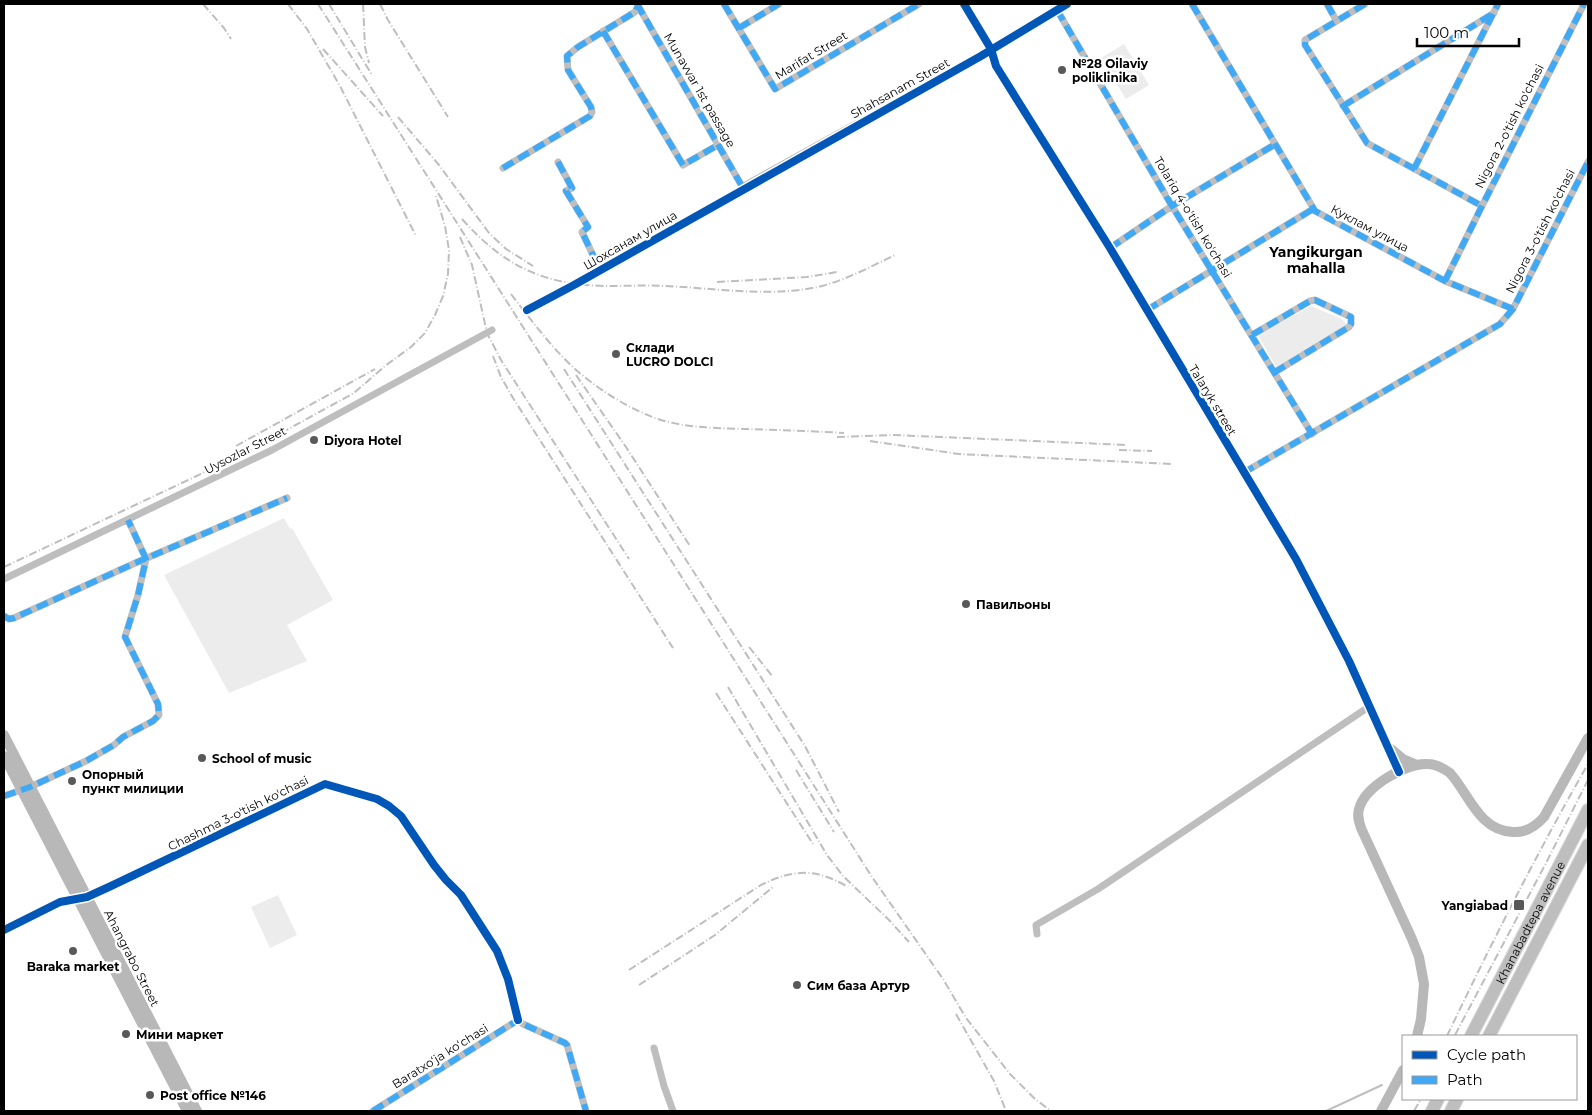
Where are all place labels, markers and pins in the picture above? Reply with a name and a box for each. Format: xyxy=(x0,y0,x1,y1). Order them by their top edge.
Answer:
place label: №28 Oilaviy poliklinika xyxy=(1072,56,1149,85)
marker: №28 Oilaviy poliklinika xyxy=(1056,64,1068,76)
place label: Склади LUCRO DOLCI xyxy=(626,340,713,369)
marker: Склади LUCRO DOLCI xyxy=(610,348,622,360)
place label: Diyora Hotel xyxy=(324,433,402,448)
marker: Diyora Hotel xyxy=(308,434,320,446)
place label: Павильоны xyxy=(976,597,1051,612)
marker: Павильоны xyxy=(960,598,972,610)
place label: School of music xyxy=(212,751,312,766)
marker: School of music xyxy=(196,752,208,764)
place label: Опорный пункт милиции xyxy=(82,767,184,796)
marker: Опорный пункт милиции xyxy=(66,775,78,787)
place label: Yangiabad xyxy=(1441,898,1508,913)
marker: Yangiabad xyxy=(1512,898,1526,912)
marker: Baraka market xyxy=(67,945,79,957)
place label: Baraka market xyxy=(27,959,120,974)
place label: Сим база Артур xyxy=(807,978,910,993)
marker: Сим база Артур xyxy=(791,979,803,991)
place label: Мини маркет xyxy=(136,1027,224,1042)
marker: Мини маркет xyxy=(120,1028,132,1040)
place label: Post office №146 xyxy=(160,1088,266,1103)
marker: Post office №146 xyxy=(144,1089,156,1101)

